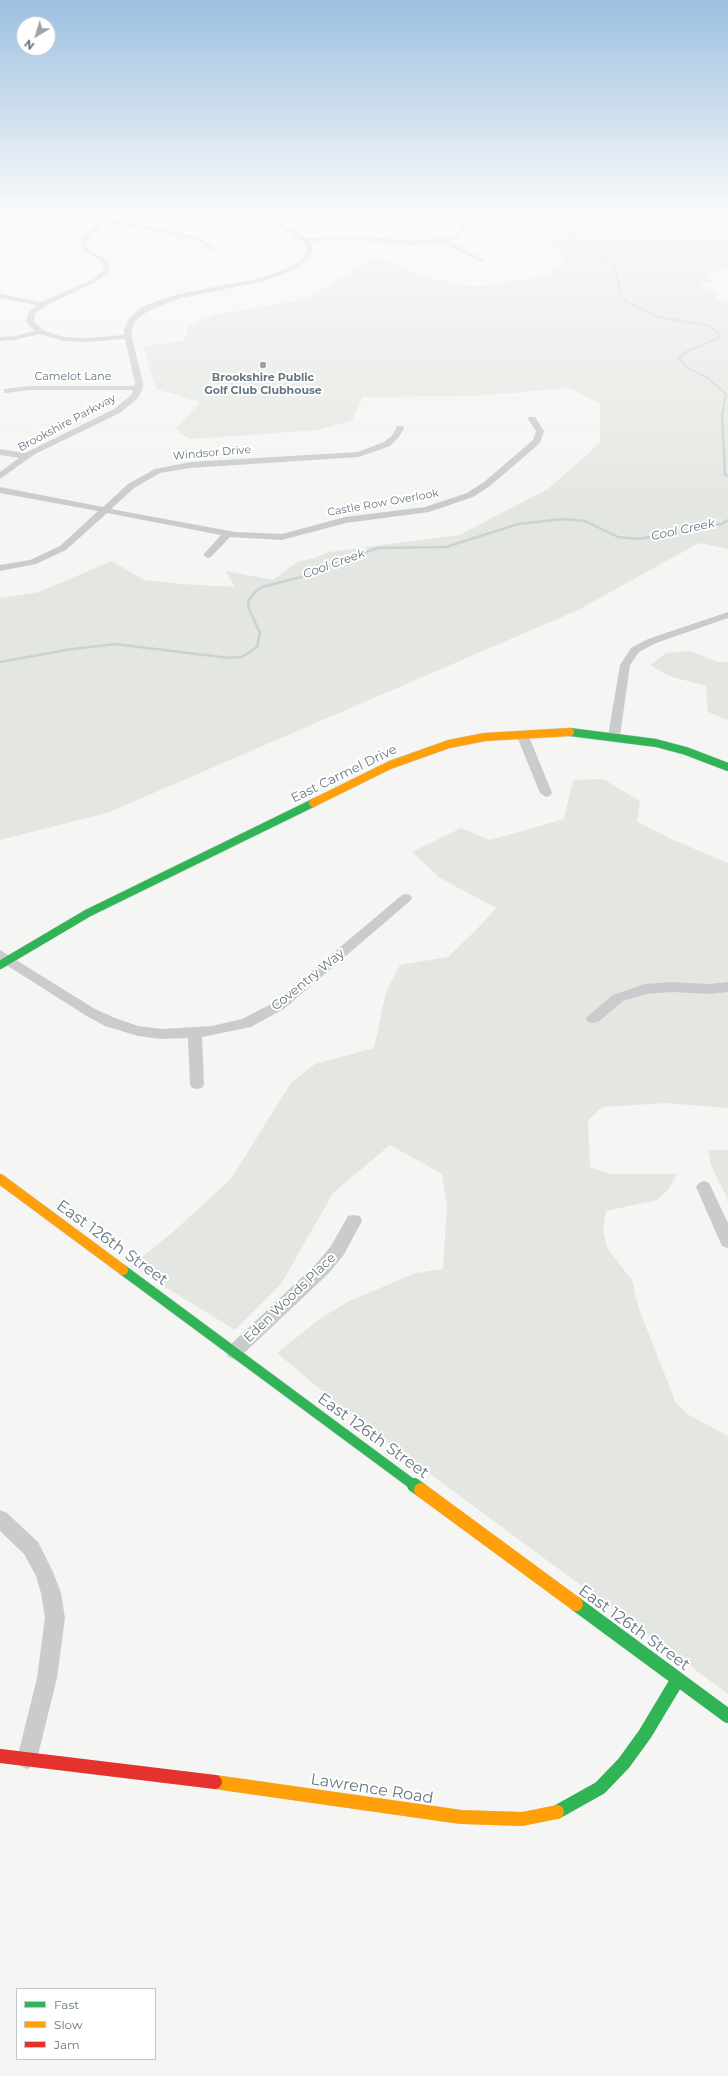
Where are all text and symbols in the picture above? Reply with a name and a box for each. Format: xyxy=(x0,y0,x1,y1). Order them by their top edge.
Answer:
north arrow xyxy=(16,16,56,56)
text: N xyxy=(21,36,37,53)
marker: Brookshire Public Golf Club Clubhouse xyxy=(258,360,268,370)
street label: Camelot Lane xyxy=(35,370,111,384)
place label: Brookshire Public Golf Club Clubhouse xyxy=(204,371,322,397)
street label: Brookshire Parkway xyxy=(16,392,118,454)
street label: Windsor Drive xyxy=(172,443,252,463)
street label: Castle Row Overlook xyxy=(326,487,440,519)
water label: Cool Creek xyxy=(650,516,716,544)
water label: Cool Creek xyxy=(301,546,367,582)
street label: East Carmel Drive xyxy=(289,742,399,806)
street label: Coventry Way xyxy=(268,946,348,1014)
street label: East 126th Street xyxy=(53,1196,171,1290)
street label: Eden Woods Place xyxy=(241,1250,339,1346)
street label: East 126th Street xyxy=(314,1389,432,1483)
street label: East 126th Street xyxy=(575,1581,693,1675)
street label: Lawrence Road xyxy=(309,1770,435,1808)
legend xyxy=(16,1988,156,2060)
text: Fast xyxy=(54,1997,79,2012)
text: Slow xyxy=(54,2017,83,2032)
text: Jam xyxy=(54,2037,80,2052)

